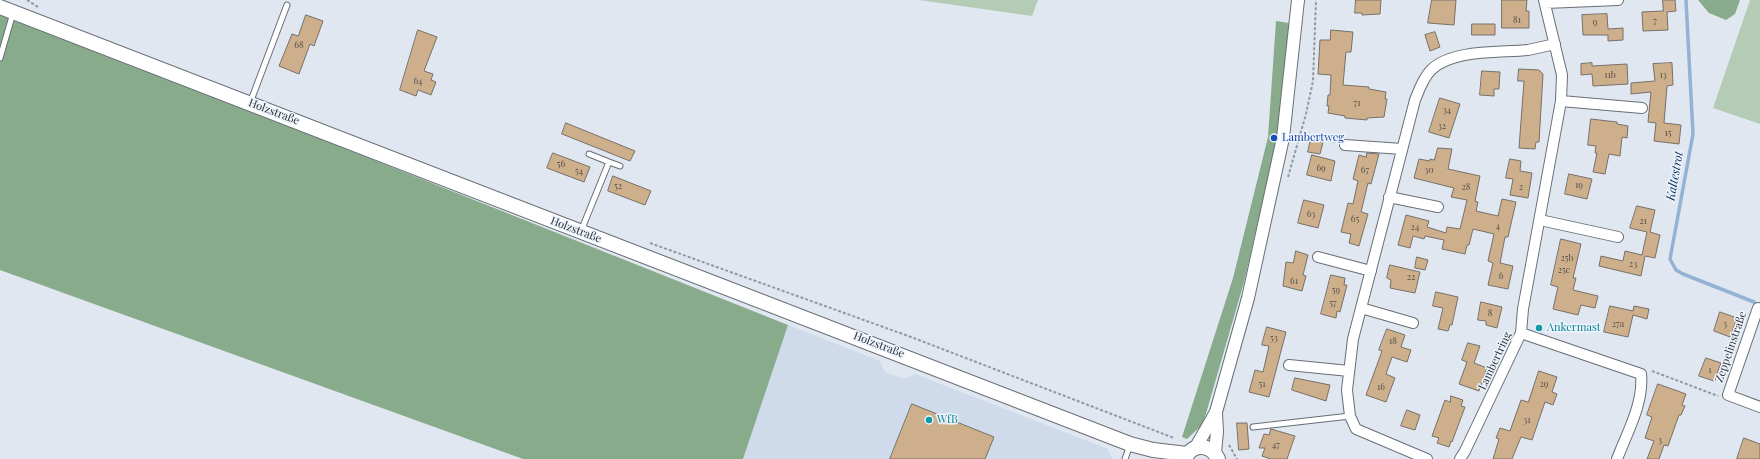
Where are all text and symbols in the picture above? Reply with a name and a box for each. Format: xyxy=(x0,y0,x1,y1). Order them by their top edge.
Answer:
house number: 81 xyxy=(1513,15,1521,25)
house number: 7 xyxy=(1653,16,1657,26)
house number: 9 xyxy=(1593,17,1597,27)
house number: 68 xyxy=(294,40,304,50)
house number: 11b xyxy=(1604,70,1616,80)
house number: 13 xyxy=(1659,70,1667,80)
house number: 64 xyxy=(413,76,423,86)
street label: Holzstraße xyxy=(247,96,301,128)
house number: 71 xyxy=(1354,98,1360,108)
house number: 34 xyxy=(1443,105,1451,115)
house number: 32 xyxy=(1438,121,1446,131)
house number: 15 xyxy=(1665,128,1671,138)
place label: Lambertweg xyxy=(1282,131,1344,145)
marker: Lambertweg xyxy=(1269,133,1279,143)
water label: Kaltestrot xyxy=(1664,150,1686,202)
house number: 56 xyxy=(557,159,565,169)
house number: 69 xyxy=(1316,163,1326,173)
house number: 67 xyxy=(1361,165,1369,175)
house number: 30 xyxy=(1424,165,1434,175)
house number: 54 xyxy=(575,166,583,176)
house number: 19 xyxy=(1575,180,1583,190)
house number: 52 xyxy=(614,181,622,191)
house number: 28 xyxy=(1462,182,1470,192)
house number: 2 xyxy=(1519,182,1523,192)
house number: 63 xyxy=(1307,209,1315,219)
street label: Holzstraße xyxy=(549,214,603,246)
house number: 65 xyxy=(1351,214,1359,224)
house number: 21 xyxy=(1639,216,1647,226)
house number: 4 xyxy=(1496,221,1500,231)
house number: 24 xyxy=(1411,222,1419,232)
house number: 25b xyxy=(1560,253,1574,263)
house number: 23 xyxy=(1629,259,1637,269)
house number: 25c xyxy=(1558,265,1570,275)
house number: 6 xyxy=(1499,271,1503,281)
house number: 22 xyxy=(1407,272,1415,282)
house number: 61 xyxy=(1290,276,1298,286)
house number: 59 xyxy=(1332,285,1340,295)
house number: 57 xyxy=(1329,298,1337,308)
house number: 8 xyxy=(1488,308,1492,318)
street label: Zeppelinstraße xyxy=(1713,310,1749,384)
house number: 27a xyxy=(1612,319,1624,329)
house number: 3 xyxy=(1723,319,1727,329)
place label: Ankermast xyxy=(1547,321,1601,335)
marker: Ankermast xyxy=(1534,323,1544,333)
street label: Holzstraße xyxy=(852,329,906,361)
street label: Lambertring xyxy=(1476,330,1514,392)
house number: 53 xyxy=(1270,333,1278,343)
house number: 18 xyxy=(1389,336,1397,346)
house number: 1 xyxy=(1708,365,1712,375)
house number: 51 xyxy=(1258,379,1266,389)
house number: 29 xyxy=(1540,379,1548,389)
house number: 16 xyxy=(1377,382,1385,392)
place label: WfB xyxy=(937,413,958,427)
marker: WfB xyxy=(924,415,934,425)
house number: 31 xyxy=(1523,415,1531,425)
house number: 3 xyxy=(1658,435,1662,445)
house number: 47 xyxy=(1272,440,1280,450)

